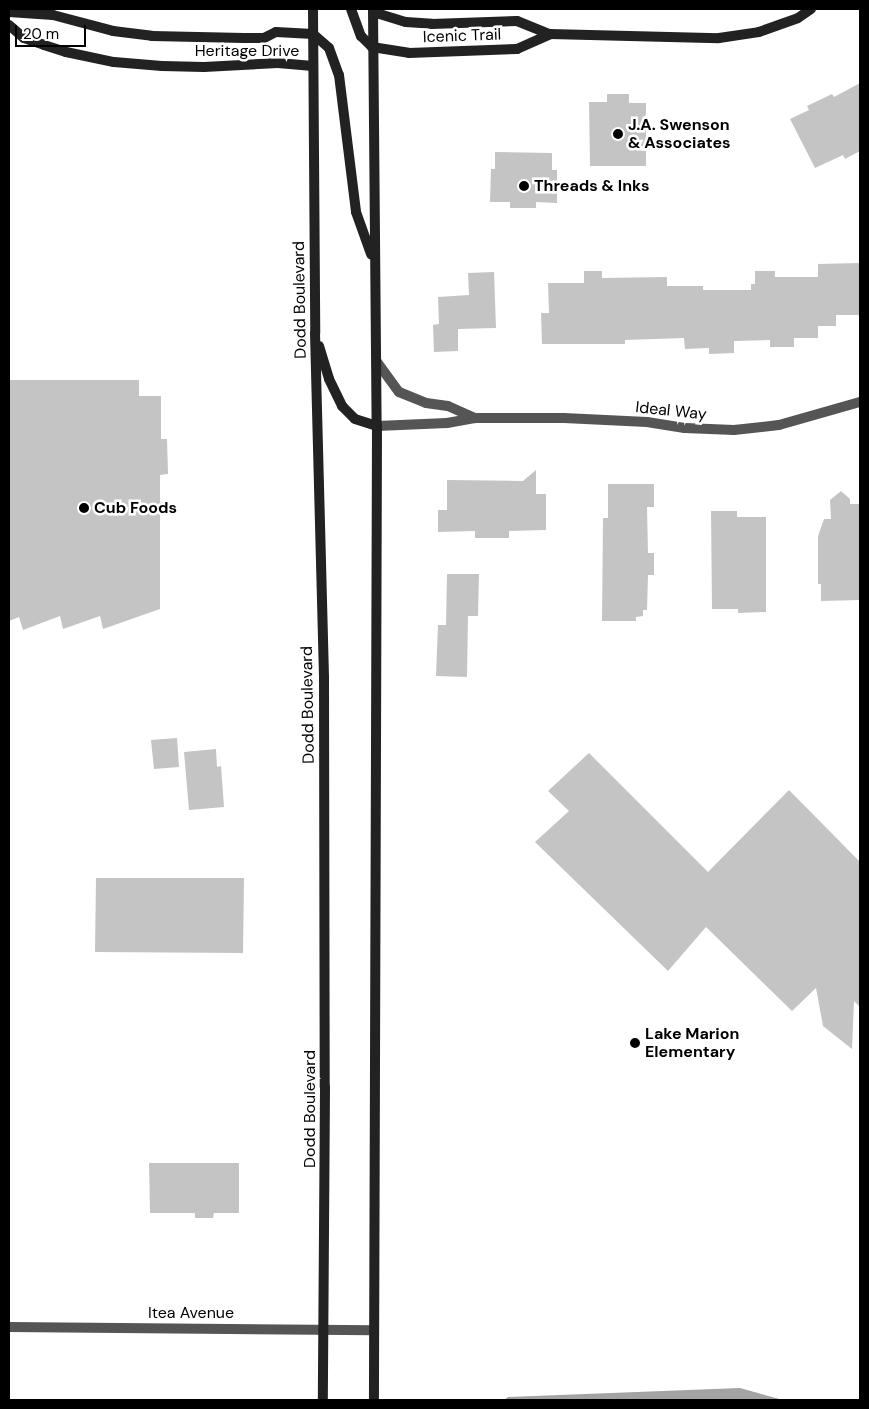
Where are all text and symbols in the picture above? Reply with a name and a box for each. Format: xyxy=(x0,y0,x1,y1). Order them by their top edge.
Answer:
scale bar xyxy=(18,15,89,47)
text: 20 m xyxy=(23,24,59,44)
street label: Icenic Trail xyxy=(422,25,502,47)
street label: Heritage Drive xyxy=(195,41,299,61)
place label: J.A. Swenson & Associates xyxy=(628,115,731,153)
marker: J.A. Swenson & Associates xyxy=(612,128,624,140)
place label: Threads & Inks xyxy=(534,176,649,196)
marker: Threads & Inks xyxy=(518,180,530,192)
street label: Dodd Boulevard xyxy=(289,241,311,359)
street label: Ideal Way xyxy=(634,398,708,424)
place label: Cub Foods xyxy=(94,498,177,518)
marker: Cub Foods xyxy=(78,502,90,514)
street label: Dodd Boulevard xyxy=(297,646,319,764)
place label: Lake Marion Elementary xyxy=(645,1024,739,1062)
marker: Lake Marion Elementary xyxy=(629,1037,641,1049)
street label: Dodd Boulevard xyxy=(300,1050,320,1168)
street label: Itea Avenue xyxy=(148,1303,234,1323)

